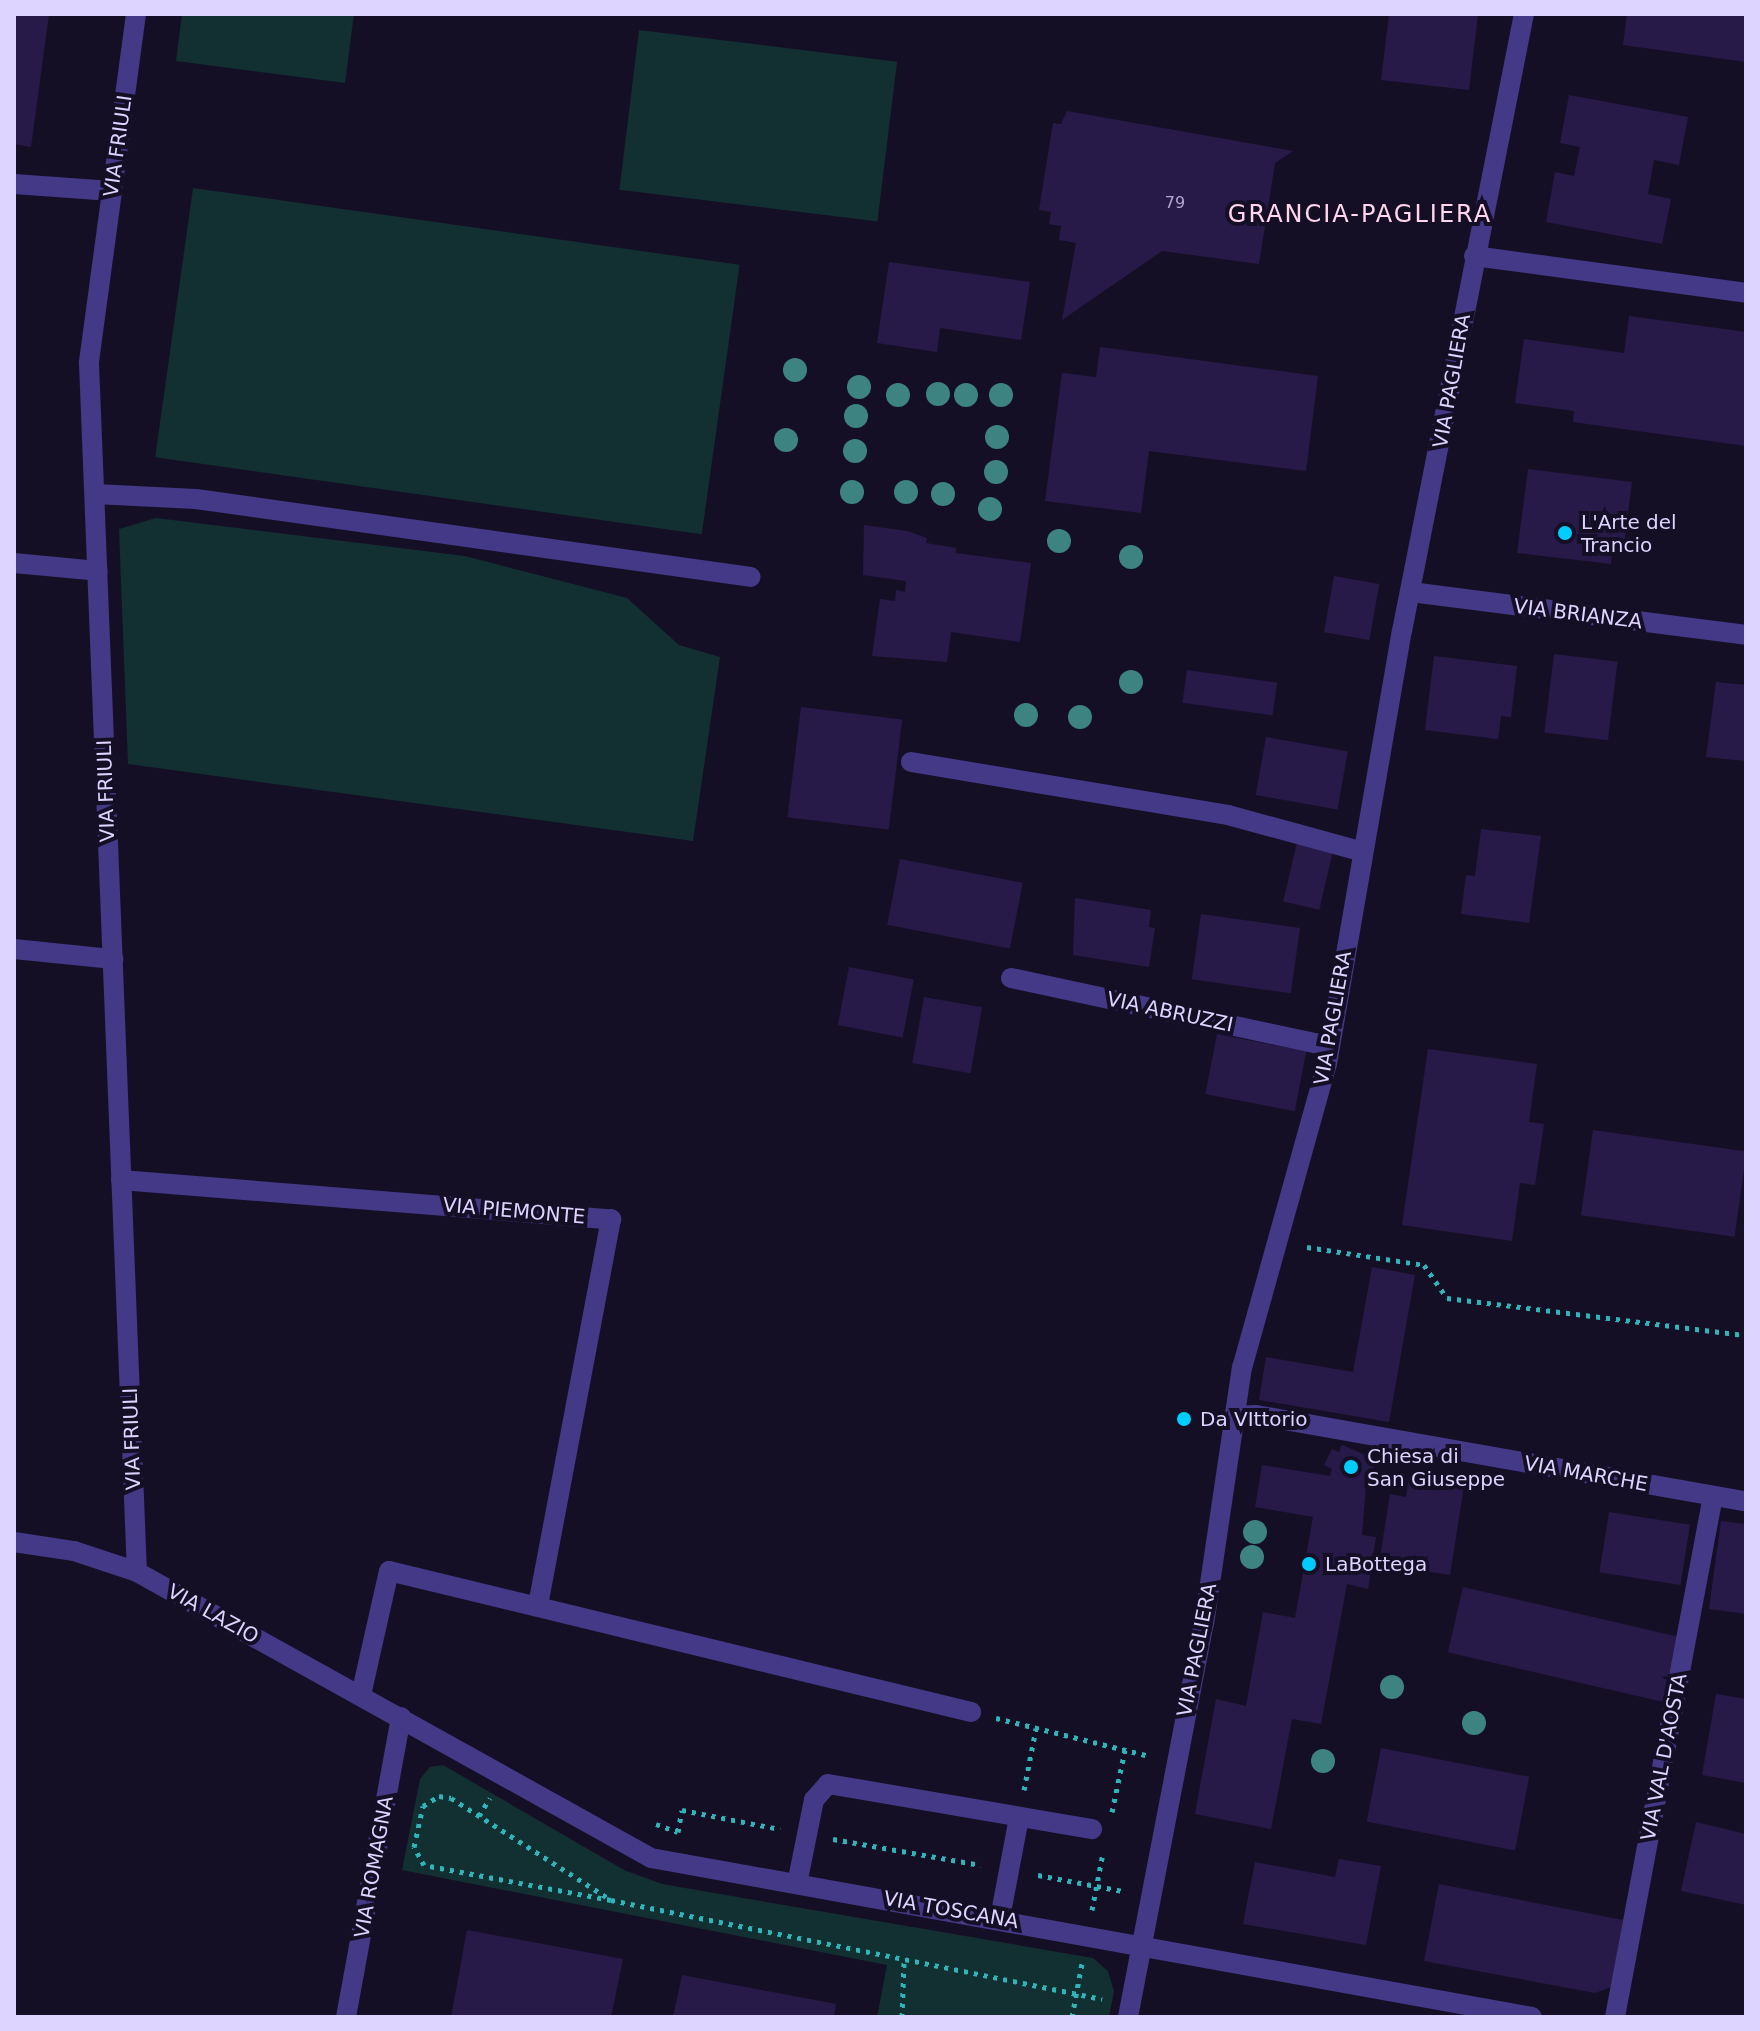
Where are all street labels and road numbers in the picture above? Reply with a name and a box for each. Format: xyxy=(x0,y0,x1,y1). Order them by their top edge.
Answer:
street label: VIA FRIULI xyxy=(99,94,137,198)
street label: VIA PAGLIERA xyxy=(1428,312,1476,450)
street label: VIA BRIANZA xyxy=(1512,594,1644,634)
street label: VIA FRIULI xyxy=(92,739,120,843)
street label: VIA PAGLIERA xyxy=(1309,949,1357,1087)
street label: VIA ABRUZZI xyxy=(1105,987,1235,1037)
street label: VIA PIEMONTE xyxy=(442,1193,586,1229)
street label: VIA FRIULI xyxy=(118,1387,146,1491)
street label: VIA MARCHE xyxy=(1522,1451,1650,1497)
street label: VIA LAZIO xyxy=(163,1579,263,1649)
street label: VIA PAGLIERA xyxy=(1172,1581,1222,1719)
street label: VIA VAL D'AOSTA xyxy=(1636,1671,1692,1843)
street label: VIA ROMAGNA xyxy=(350,1794,398,1940)
street label: VIA TOSCANA xyxy=(882,1886,1020,1934)

